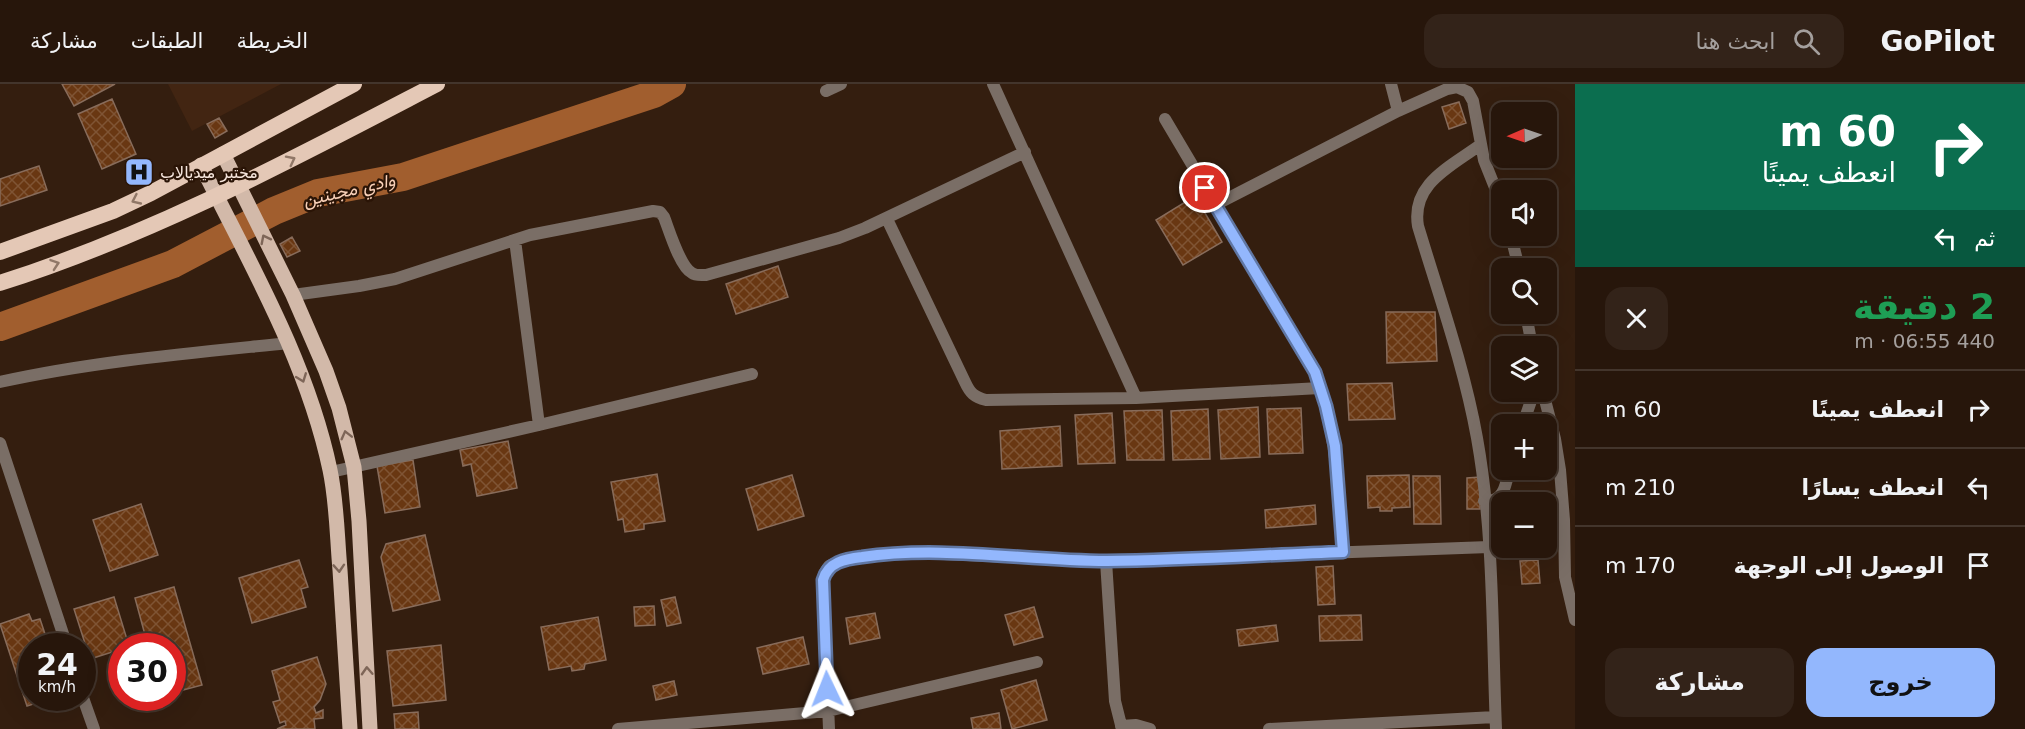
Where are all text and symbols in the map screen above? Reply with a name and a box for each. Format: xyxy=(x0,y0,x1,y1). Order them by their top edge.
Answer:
search box xyxy=(1424,14,1844,68)
icon: search xyxy=(1790,25,1823,58)
text: GoPilot xyxy=(1880,25,1995,58)
text: مشاركة xyxy=(30,29,98,53)
text: الطبقات xyxy=(131,29,203,53)
text: الخريطة xyxy=(236,29,308,53)
text: ابحث هنا xyxy=(1695,29,1775,54)
north arrow xyxy=(1491,102,1557,168)
map controls xyxy=(1491,102,1557,558)
text: 60 m xyxy=(1779,107,1896,156)
icon: right xyxy=(1917,108,1995,186)
one-way arrow xyxy=(285,155,296,167)
hospital icon: مختبر ميديالاب xyxy=(123,156,155,188)
text: انعطف يمينًا xyxy=(1762,157,1896,188)
pin xyxy=(1179,162,1230,213)
place label: مختبر ميديالاب xyxy=(160,163,258,183)
water label: وادي مجينين xyxy=(301,169,398,215)
icon: arrive xyxy=(1188,171,1221,204)
button: sound xyxy=(1491,180,1557,246)
one-way arrow xyxy=(131,193,142,205)
icon: left xyxy=(1929,222,1962,255)
text: ثم xyxy=(1974,226,1995,251)
one-way arrow xyxy=(261,235,272,246)
button: search xyxy=(1491,258,1557,324)
one-way arrow xyxy=(50,259,60,272)
text: 2 دقيقة xyxy=(1853,286,1995,327)
button: close xyxy=(1605,287,1668,350)
text: 440 m · 06:55 xyxy=(1854,329,1995,353)
button: layers xyxy=(1491,336,1557,402)
one-way arrow xyxy=(295,372,307,383)
icon: right xyxy=(1962,393,1995,426)
text: 60 m xyxy=(1605,397,1661,422)
text: انعطف يمينًا xyxy=(1811,397,1944,422)
button: + xyxy=(1491,414,1557,480)
one-way arrow xyxy=(340,430,353,440)
icon: left xyxy=(1962,471,1995,504)
text: 210 m xyxy=(1605,475,1675,500)
text: انعطف يسارًا xyxy=(1801,475,1944,500)
button: − xyxy=(1491,492,1557,558)
icon: arrive xyxy=(1962,549,1995,582)
text: 170 m xyxy=(1605,553,1675,578)
text: الوصول إلى الوجهة xyxy=(1734,553,1944,578)
one-way arrow xyxy=(333,564,346,573)
speed limit sign: 30 xyxy=(108,633,186,711)
text: 24 xyxy=(36,647,78,682)
button: مشاركة xyxy=(1605,648,1794,717)
button: خروج xyxy=(1806,648,1995,717)
position arrow xyxy=(795,657,859,721)
one-way arrow xyxy=(361,666,374,675)
text: km/h xyxy=(38,678,76,696)

